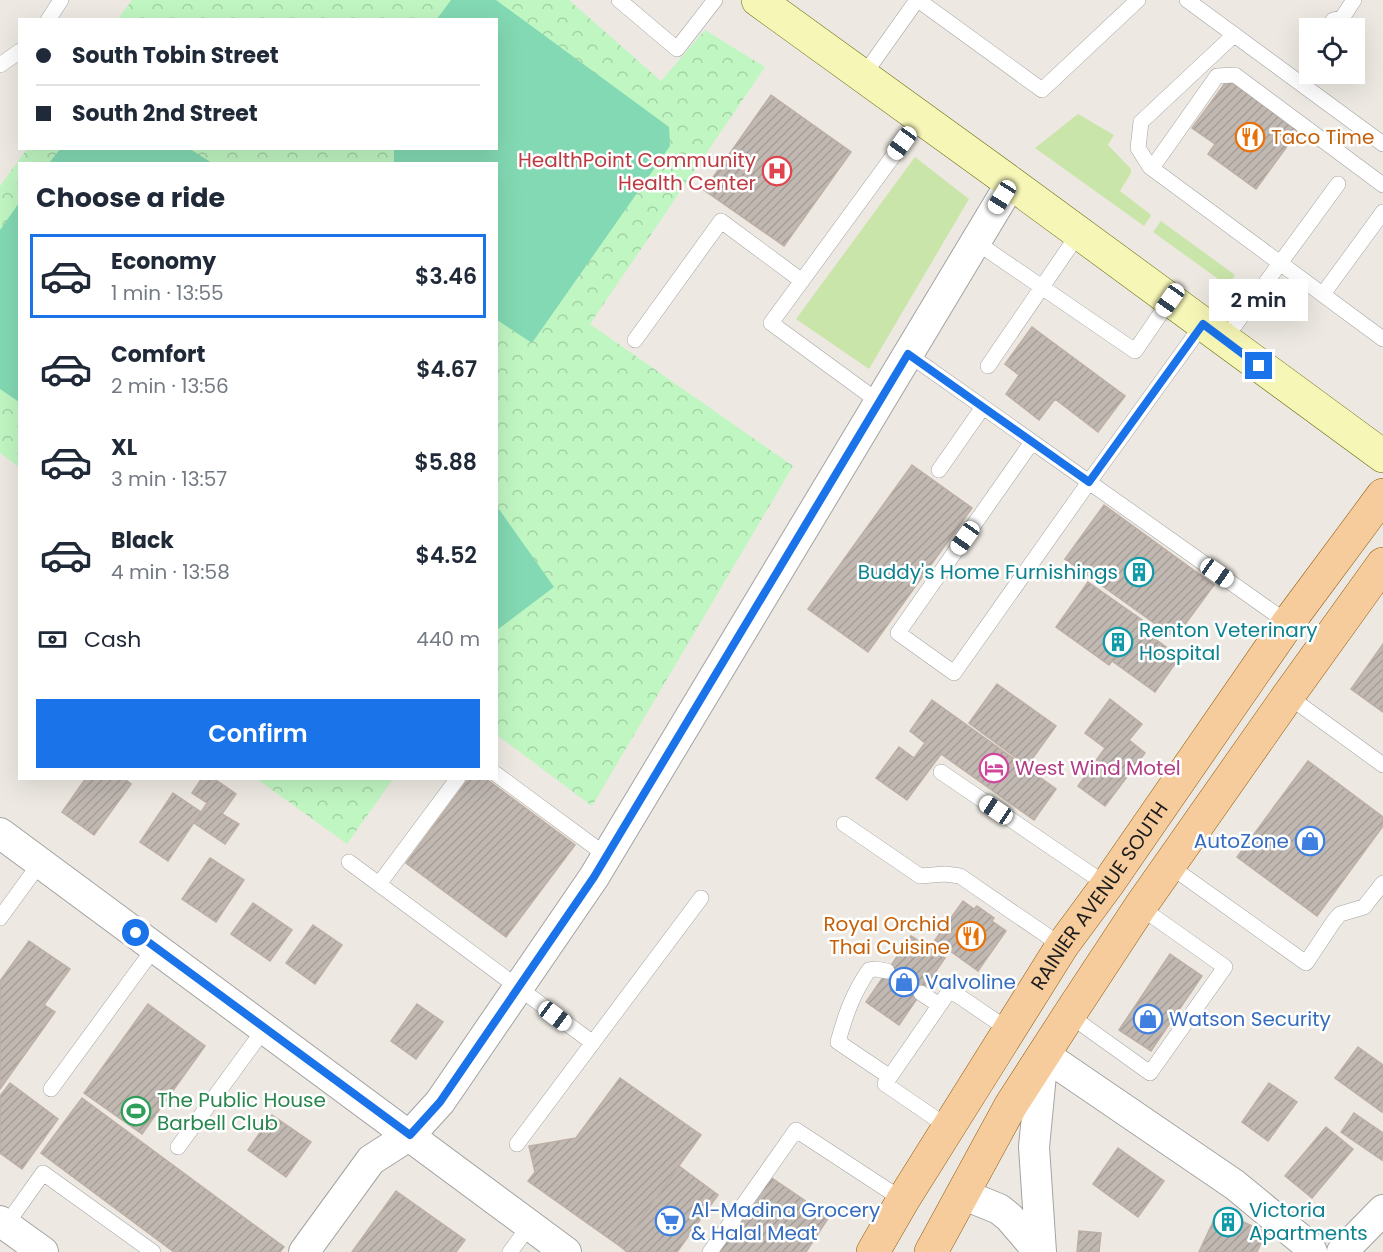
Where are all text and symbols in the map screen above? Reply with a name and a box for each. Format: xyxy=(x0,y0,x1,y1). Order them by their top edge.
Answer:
map controls xyxy=(1299,18,1365,84)
button: locate xyxy=(1299,18,1365,84)
text: South Tobin Street xyxy=(72,40,279,71)
text: South 2nd Street xyxy=(72,98,258,129)
restaurant icon: Taco Time xyxy=(1234,121,1266,153)
car xyxy=(884,123,920,163)
place label: Taco Time xyxy=(1271,123,1374,151)
place label: HealthPoint Community Health Center xyxy=(518,146,756,197)
hospital icon: HealthPoint Community Health Center xyxy=(761,155,793,187)
car xyxy=(985,177,1019,217)
text: Choose a ride xyxy=(36,179,225,216)
text: Economy xyxy=(111,246,216,277)
icon: car xyxy=(39,249,93,303)
text: $3.46 xyxy=(415,261,477,292)
text: 1 min · 13:55 xyxy=(111,279,224,307)
callout: 2 min xyxy=(1210,279,1308,321)
car xyxy=(1152,280,1188,320)
text: 2 min xyxy=(1231,286,1286,314)
text: Comfort xyxy=(111,339,205,370)
icon: car xyxy=(39,342,93,396)
route end xyxy=(1245,352,1272,379)
text: $4.67 xyxy=(416,354,477,385)
text: 2 min · 13:56 xyxy=(111,372,229,400)
text: XL xyxy=(111,432,137,463)
icon: car xyxy=(39,435,93,489)
text: $5.88 xyxy=(414,447,477,478)
text: 3 min · 13:57 xyxy=(111,465,227,493)
car xyxy=(947,518,983,558)
text: Black xyxy=(111,525,174,556)
icon: car xyxy=(39,528,93,582)
text: $4.52 xyxy=(416,540,477,571)
car xyxy=(1197,555,1237,591)
building icon: Buddy's Home Furnishings xyxy=(1123,556,1155,588)
text: 4 min · 13:58 xyxy=(111,558,230,586)
place label: Buddy's Home Furnishings xyxy=(858,558,1118,586)
place label: Renton Veterinary Hospital xyxy=(1139,616,1318,667)
icon: cash xyxy=(36,623,69,656)
text: Cash xyxy=(84,624,141,655)
text: 440 m xyxy=(416,625,480,653)
building icon: Renton Veterinary Hospital xyxy=(1102,626,1134,658)
button: Confirm xyxy=(36,699,480,768)
hotel icon: West Wind Motel xyxy=(978,752,1010,784)
place label: West Wind Motel xyxy=(1015,754,1181,782)
car xyxy=(976,792,1016,828)
street label: RAINIER AVENUE SOUTH xyxy=(1024,796,1174,995)
shop icon: AutoZone xyxy=(1294,825,1326,857)
place label: AutoZone xyxy=(1194,827,1289,855)
place label: Royal Orchid Thai Cuisine xyxy=(823,910,950,961)
route start xyxy=(122,919,149,946)
restaurant icon: Royal Orchid Thai Cuisine xyxy=(955,920,987,952)
shop icon: Valvoline xyxy=(888,966,920,998)
place label: Valvoline xyxy=(925,968,1016,996)
car xyxy=(535,998,575,1034)
shop icon: Watson Security xyxy=(1132,1003,1164,1035)
place label: Watson Security xyxy=(1169,1005,1331,1033)
place label: The Public House Barbell Club xyxy=(157,1086,326,1137)
sports icon: The Public House Barbell Club xyxy=(120,1095,152,1127)
place label: Al-Madina Grocery & Halal Meat xyxy=(691,1196,880,1247)
place label: Victoria Apartments xyxy=(1249,1196,1368,1247)
supermarket icon: Al-Madina Grocery & Halal Meat xyxy=(654,1205,686,1237)
building icon: Victoria Apartments xyxy=(1212,1206,1244,1238)

